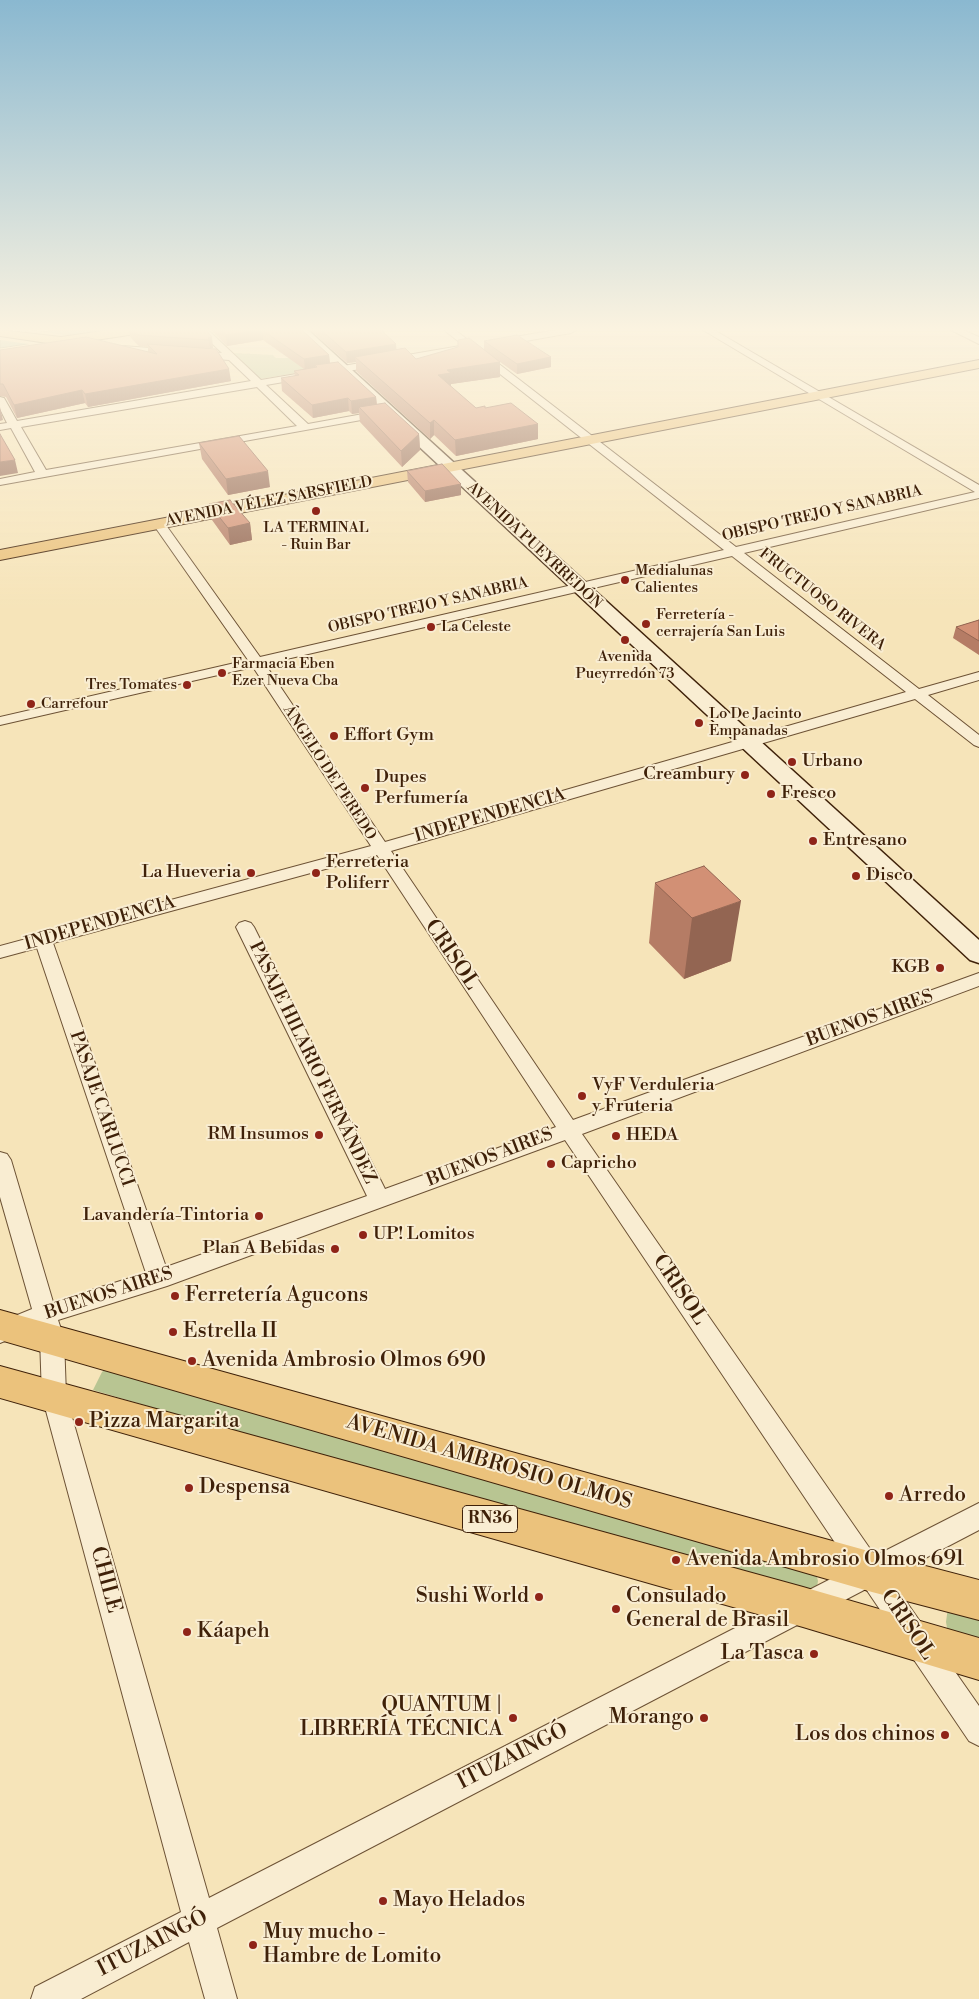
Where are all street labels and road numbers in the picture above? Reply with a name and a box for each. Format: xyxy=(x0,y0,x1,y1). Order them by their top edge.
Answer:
street label: AVENIDA VÉLEZ SARSFIELD xyxy=(164,473,374,531)
street label: AVENIDA PUEYRREDÓN xyxy=(463,479,605,613)
street label: OBISPO TREJO Y SANABRIA xyxy=(720,482,924,546)
street label: FRUCTUOSO RIVERA xyxy=(755,545,889,655)
street label: OBISPO TREJO Y SANABRIA xyxy=(326,574,530,638)
street label: ÁNGELO DE PEREDO xyxy=(279,702,379,844)
street label: INDEPENDENCIA xyxy=(412,784,568,848)
street label: INDEPENDENCIA xyxy=(22,892,178,956)
street label: CRISOL xyxy=(418,915,484,995)
street label: PASAJE HILARIO FERNÁNDEZ xyxy=(244,938,380,1188)
street label: BUENOS AIRES xyxy=(804,986,936,1052)
street label: PASAJE CARLUCCI xyxy=(64,1028,138,1190)
street label: BUENOS AIRES xyxy=(424,1124,556,1192)
street label: CRISOL xyxy=(646,1250,712,1330)
street label: BUENOS AIRES xyxy=(42,1263,176,1325)
street label: AVENIDA AMBROSIO OLMOS xyxy=(343,1410,635,1516)
road number: RN36 xyxy=(462,1506,518,1532)
street label: CHILE xyxy=(84,1544,126,1616)
street label: CRISOL xyxy=(874,1585,940,1665)
street label: ITUZAINGÓ xyxy=(453,1718,573,1796)
street label: ITUZAINGÓ xyxy=(93,1905,213,1983)

